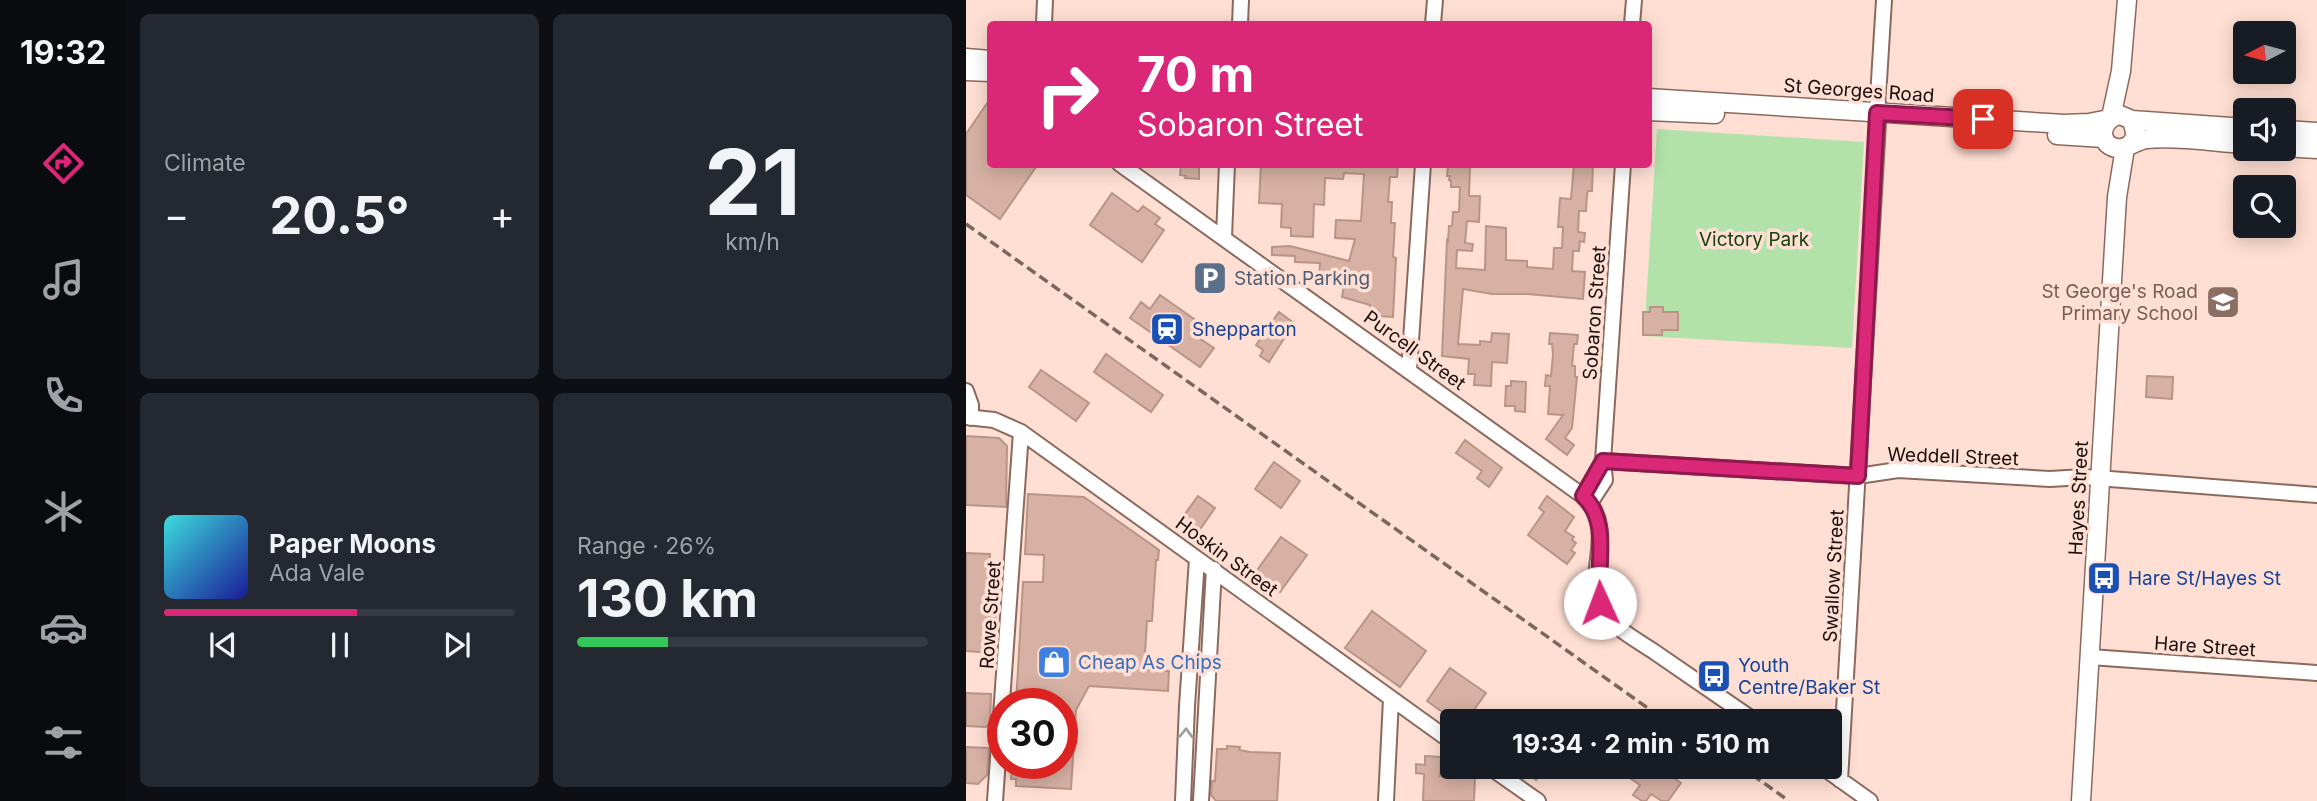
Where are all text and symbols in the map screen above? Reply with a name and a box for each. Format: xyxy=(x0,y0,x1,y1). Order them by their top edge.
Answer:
north arrow xyxy=(2233,21,2296,84)
map controls xyxy=(2233,21,2296,238)
text: 19:32 xyxy=(20,33,106,72)
text: 70 m xyxy=(1137,45,1254,104)
icon: right xyxy=(1022,49,1113,140)
street label: St Georges Road xyxy=(1783,74,1935,107)
pin xyxy=(1953,89,2013,149)
button: sound xyxy=(2233,98,2296,161)
icon: arrive xyxy=(1964,100,2002,138)
text: Sobaron Street xyxy=(1137,105,1364,144)
text: 21 xyxy=(704,127,801,237)
icon: directions xyxy=(39,139,88,188)
text: Climate xyxy=(164,149,246,177)
button: search xyxy=(2233,175,2296,238)
text: 20.5° xyxy=(269,184,410,247)
text: − xyxy=(164,192,189,238)
text: + xyxy=(490,192,515,238)
text: km/h xyxy=(725,228,780,256)
park label: Victory Park xyxy=(1699,228,1810,251)
street label: Sobaron Street xyxy=(1578,245,1611,381)
icon: music xyxy=(39,255,88,304)
parking icon: Station Parking xyxy=(1191,259,1229,297)
place label: Station Parking xyxy=(1234,267,1370,290)
place label: St George's Road Primary School xyxy=(2041,280,2198,325)
school or university icon: St George's Road Primary School xyxy=(2204,283,2242,321)
street label: Purcell Street xyxy=(1359,306,1470,395)
station icon: Shepparton xyxy=(1148,310,1186,348)
place label: Shepparton xyxy=(1192,318,1297,341)
icon: phone xyxy=(39,371,88,420)
street label: Hayes Street xyxy=(2064,440,2093,556)
street label: Weddell Street xyxy=(1887,443,2019,470)
icon: climate xyxy=(39,487,88,536)
street label: Swallow Street xyxy=(1819,509,1848,643)
street label: Hoskin Street xyxy=(1171,512,1282,601)
text: Paper Moons xyxy=(269,528,436,559)
text: Range · 26% xyxy=(577,532,716,560)
text: Ada Vale xyxy=(269,559,365,587)
bus stop icon: Hare St/Hayes St xyxy=(2085,559,2123,597)
street label: Rowe Street xyxy=(975,560,1006,670)
position arrow xyxy=(1563,566,1637,640)
text: 130 km xyxy=(577,567,758,630)
place label: Hare St/Hayes St xyxy=(2128,567,2281,590)
icon: car xyxy=(39,603,88,652)
icon: previous xyxy=(204,626,242,664)
icon: pause xyxy=(321,626,359,664)
icon: next xyxy=(438,626,476,664)
street label: Hare Street xyxy=(2153,631,2256,662)
shop icon: Cheap As Chips xyxy=(1035,643,1073,681)
place label: Cheap As Chips xyxy=(1078,651,1222,674)
place label: Youth Centre/Baker St xyxy=(1738,654,1880,699)
bus stop icon: Youth Centre/Baker St xyxy=(1695,657,1733,695)
speed limit sign: 30 xyxy=(987,688,1078,779)
icon: filters xyxy=(39,718,88,767)
one-way arrow xyxy=(1178,727,1193,738)
text: 19:34 · 2 min · 510 m xyxy=(1512,728,1770,759)

